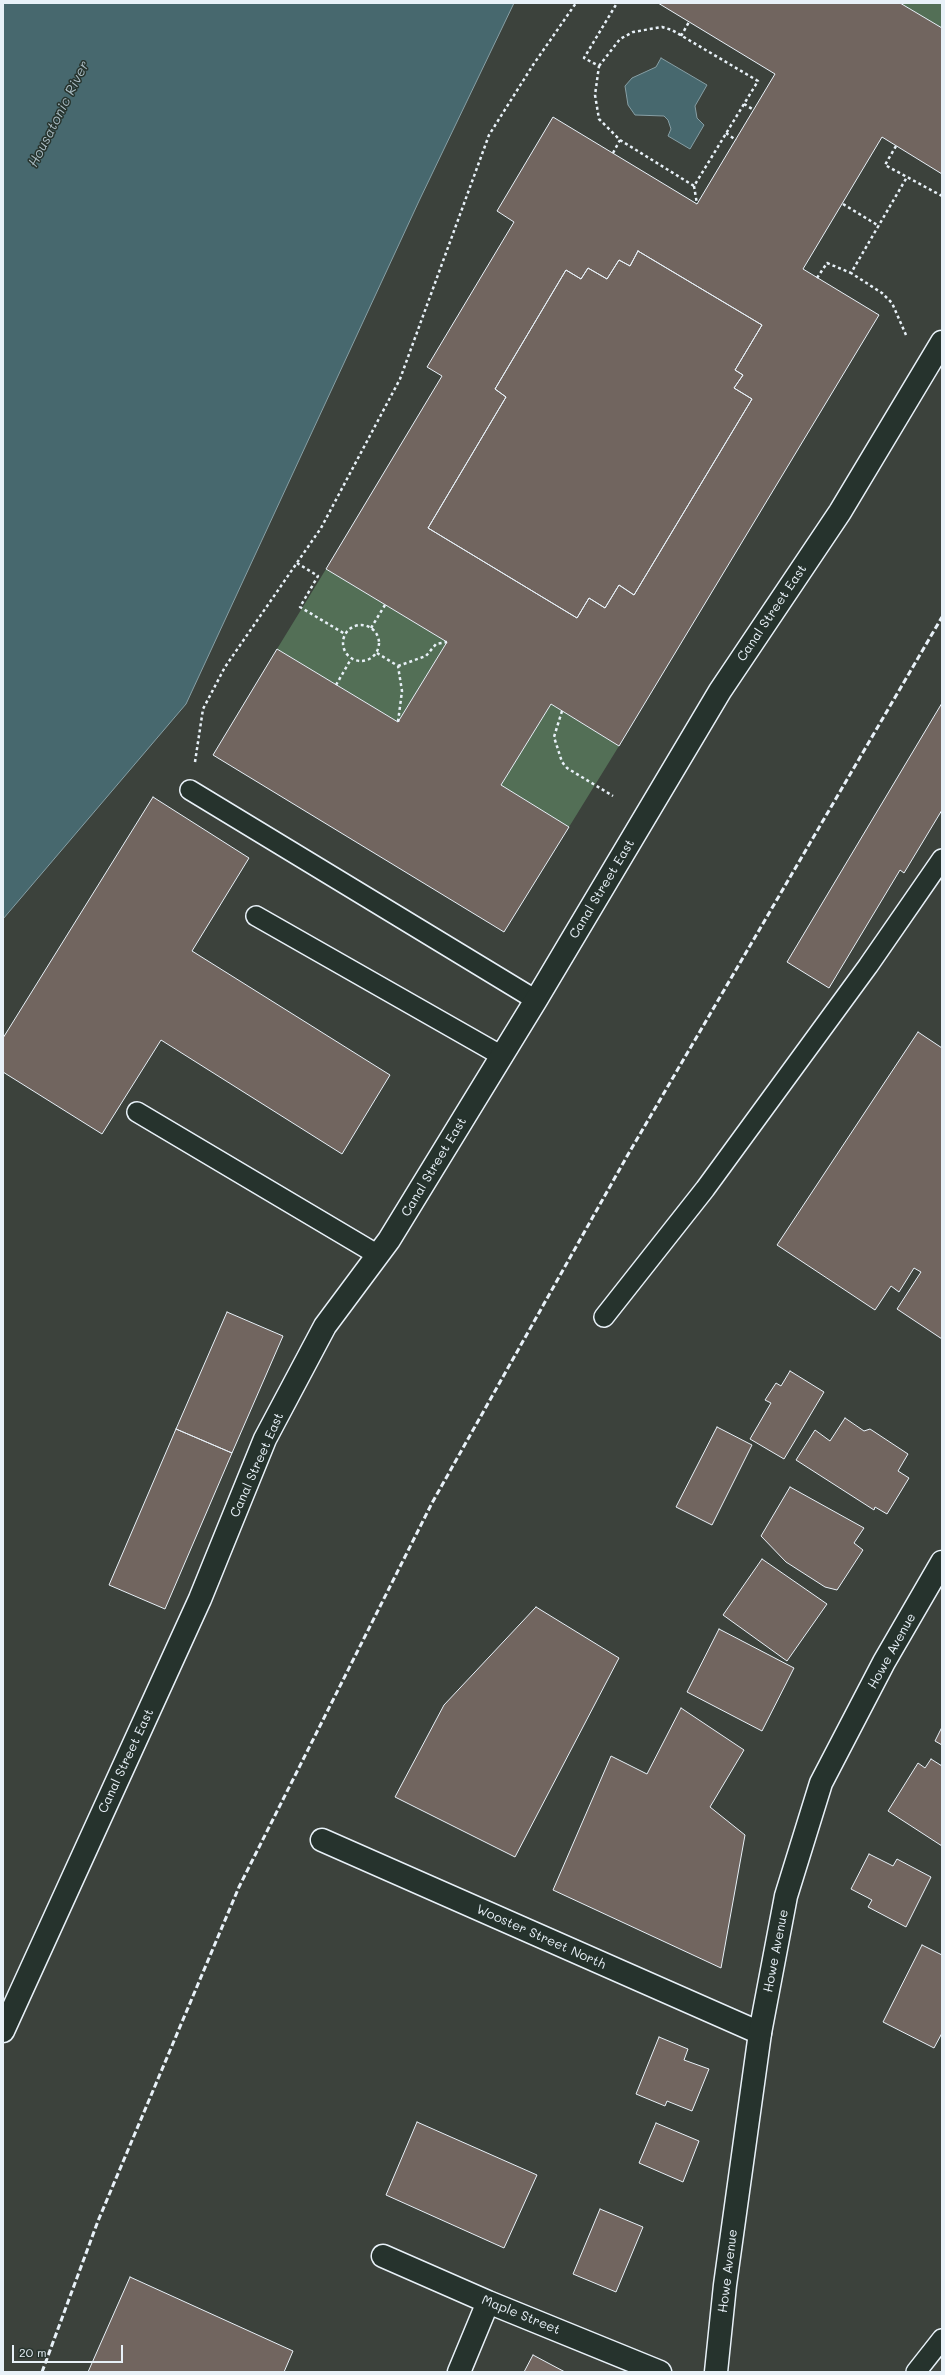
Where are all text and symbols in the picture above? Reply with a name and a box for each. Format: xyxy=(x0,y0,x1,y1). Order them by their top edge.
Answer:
water label: Housatonic River xyxy=(25,58,93,170)
street label: Canal Street East xyxy=(734,562,810,664)
street label: Canal Street East xyxy=(566,836,638,942)
street label: Canal Street East xyxy=(398,1114,470,1220)
street label: Canal Street East xyxy=(227,1410,287,1520)
street label: Howe Avenue xyxy=(865,1610,919,1692)
street label: Canal Street East xyxy=(95,1706,157,1816)
street label: Wooster Street North xyxy=(474,1901,608,1973)
street label: Howe Avenue xyxy=(760,1908,792,1994)
street label: Howe Avenue xyxy=(715,2228,741,2314)
street label: Maple Street xyxy=(479,2292,563,2338)
scale bar xyxy=(14,2337,125,2363)
text: 20 m xyxy=(19,2344,47,2360)

